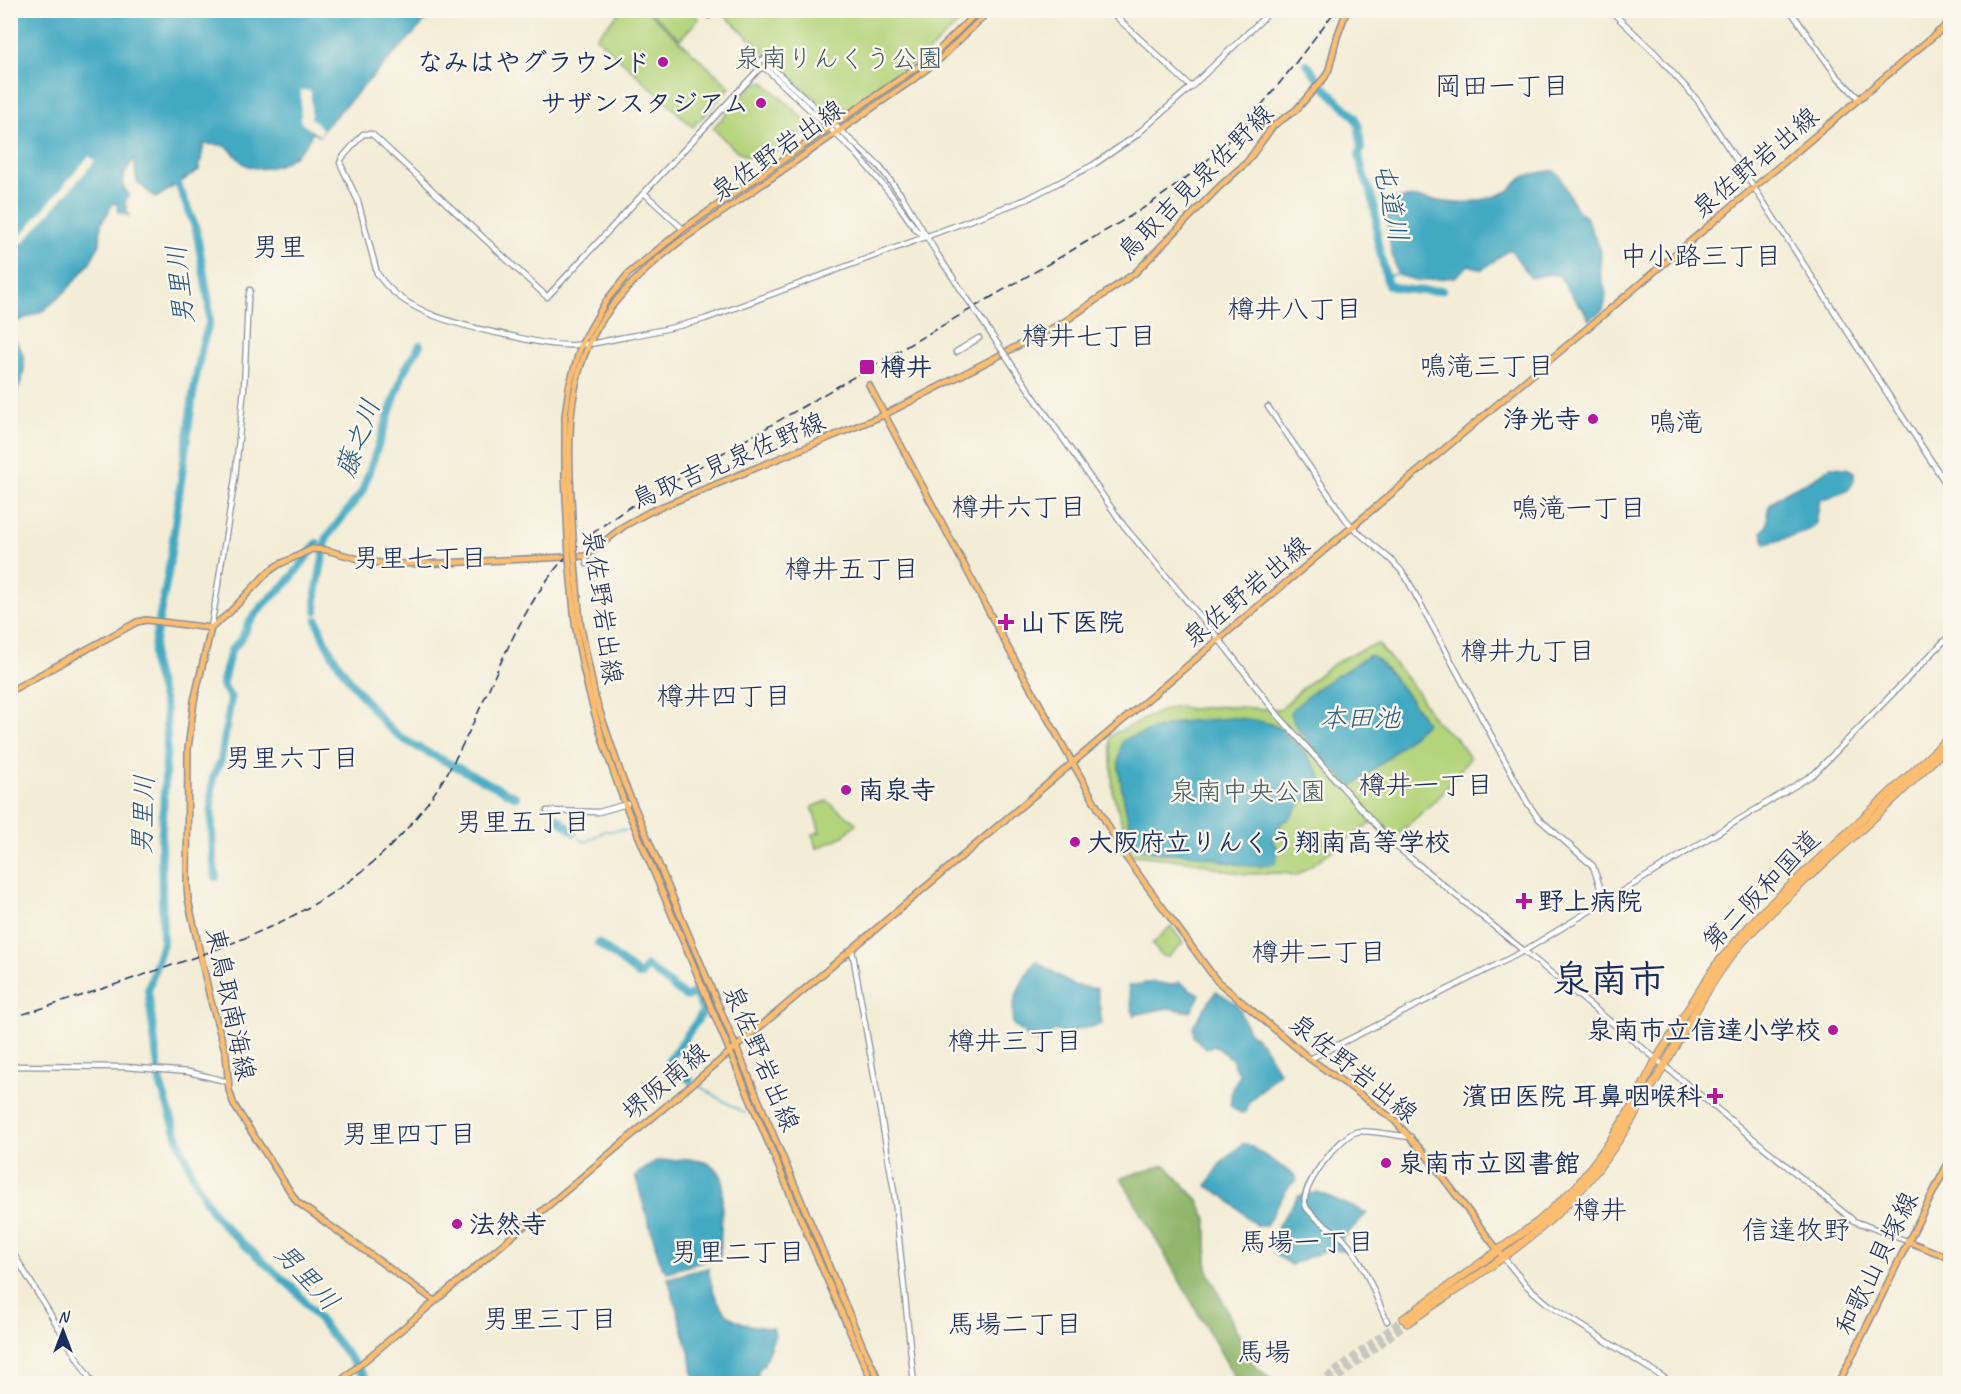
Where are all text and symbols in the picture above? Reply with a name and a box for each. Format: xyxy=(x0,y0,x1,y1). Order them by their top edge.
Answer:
park label: 泉南りんくう公園 xyxy=(735,42,943,75)
place label: なみはやグラウンド xyxy=(417,46,651,79)
marker: なみはやグラウンド xyxy=(656,55,670,69)
district label: 岡田一丁目 xyxy=(1435,69,1570,103)
place label: サザンスタジアム xyxy=(540,87,749,120)
street label: 泉佐野岩出線 xyxy=(704,92,851,209)
marker: サザンスタジアム xyxy=(754,96,768,110)
street label: 鳥取吉見泉佐野線 xyxy=(1110,97,1281,268)
street label: 泉佐野岩出線 xyxy=(1685,100,1826,225)
water label: 屯道川 xyxy=(1366,159,1416,245)
district label: 男里 xyxy=(252,230,306,264)
district label: 中小路三丁目 xyxy=(1620,239,1782,273)
water label: 男里川 xyxy=(159,243,201,327)
district label: 樽井八丁目 xyxy=(1228,292,1363,326)
district label: 樽井七丁目 xyxy=(1022,319,1157,353)
district label: 鳴滝三丁目 xyxy=(1420,349,1555,383)
place label: 樽井 xyxy=(880,351,932,384)
marker: 樽井 xyxy=(858,358,876,376)
water label: 藤之川 xyxy=(328,394,388,482)
place label: 浄光寺 xyxy=(1503,403,1581,436)
street label: 鳥取吉見泉佐野線 xyxy=(626,405,830,516)
district label: 鳴滝 xyxy=(1649,405,1703,439)
marker: 浄光寺 xyxy=(1586,412,1600,426)
district label: 樽井六丁目 xyxy=(952,490,1087,524)
district label: 鳴滝一丁目 xyxy=(1512,491,1647,525)
street label: 泉佐野岩出線 xyxy=(575,528,630,687)
street label: 泉佐野岩出線 xyxy=(1176,529,1317,654)
district label: 男里七丁目 xyxy=(353,541,488,575)
district label: 樽井五丁目 xyxy=(785,552,920,586)
place label: 山下医院 xyxy=(1020,606,1124,639)
marker: 山下医院 xyxy=(997,613,1015,631)
district label: 樽井九丁目 xyxy=(1461,634,1596,668)
district label: 樽井四丁目 xyxy=(657,679,792,713)
water label: 本田池 xyxy=(1320,701,1401,735)
district label: 男里六丁目 xyxy=(225,741,360,775)
district label: 樽井一丁目 xyxy=(1359,768,1494,802)
water label: 男里川 xyxy=(125,774,161,856)
place label: 南泉寺 xyxy=(858,774,936,807)
park label: 泉南中央公園 xyxy=(1170,775,1326,808)
marker: 南泉寺 xyxy=(839,783,853,797)
district label: 男里五丁目 xyxy=(456,805,591,839)
street label: 第二阪和国道 xyxy=(1695,823,1827,958)
place label: 大阪府立りんくう翔南高等学校 xyxy=(1087,826,1450,859)
marker: 大阪府立りんくう翔南高等学校 xyxy=(1068,835,1082,849)
place label: 野上病院 xyxy=(1538,885,1642,918)
marker: 野上病院 xyxy=(1515,892,1533,910)
street label: 東鳥取南海線 xyxy=(198,924,263,1084)
district label: 樽井二丁目 xyxy=(1252,935,1387,969)
district label: 泉南市 xyxy=(1552,956,1666,1003)
street label: 泉佐野岩出線 xyxy=(716,980,807,1136)
street label: 泉佐野岩出線 xyxy=(1283,1006,1425,1130)
place label: 泉南市立信達小学校 xyxy=(1587,1014,1821,1047)
marker: 泉南市立信達小学校 xyxy=(1826,1023,1840,1037)
district label: 樽井三丁目 xyxy=(948,1024,1083,1058)
street label: 堺阪南線 xyxy=(615,1035,716,1127)
place label: 濱田医院 耳鼻咽喉科 xyxy=(1462,1080,1702,1113)
marker: 濱田医院 耳鼻咽喉科 xyxy=(1706,1087,1724,1105)
district label: 男里四丁目 xyxy=(342,1117,477,1151)
place label: 泉南市立図書館 xyxy=(1398,1147,1580,1180)
marker: 泉南市立図書館 xyxy=(1379,1156,1393,1170)
street label: 和歌山貝塚線 xyxy=(1827,1186,1925,1341)
district label: 樽井 xyxy=(1573,1193,1627,1227)
place label: 法然寺 xyxy=(469,1208,547,1241)
district label: 信達牧野 xyxy=(1742,1213,1850,1247)
marker: 法然寺 xyxy=(450,1217,464,1231)
district label: 馬場一丁目 xyxy=(1240,1225,1375,1259)
district label: 男里二丁目 xyxy=(671,1235,806,1269)
water label: 男里川 xyxy=(267,1236,347,1318)
north arrow xyxy=(33,1301,93,1361)
district label: 男里三丁目 xyxy=(483,1302,618,1336)
text: N xyxy=(58,1307,71,1327)
district label: 馬場二丁目 xyxy=(948,1307,1083,1341)
district label: 馬場 xyxy=(1237,1335,1291,1369)

